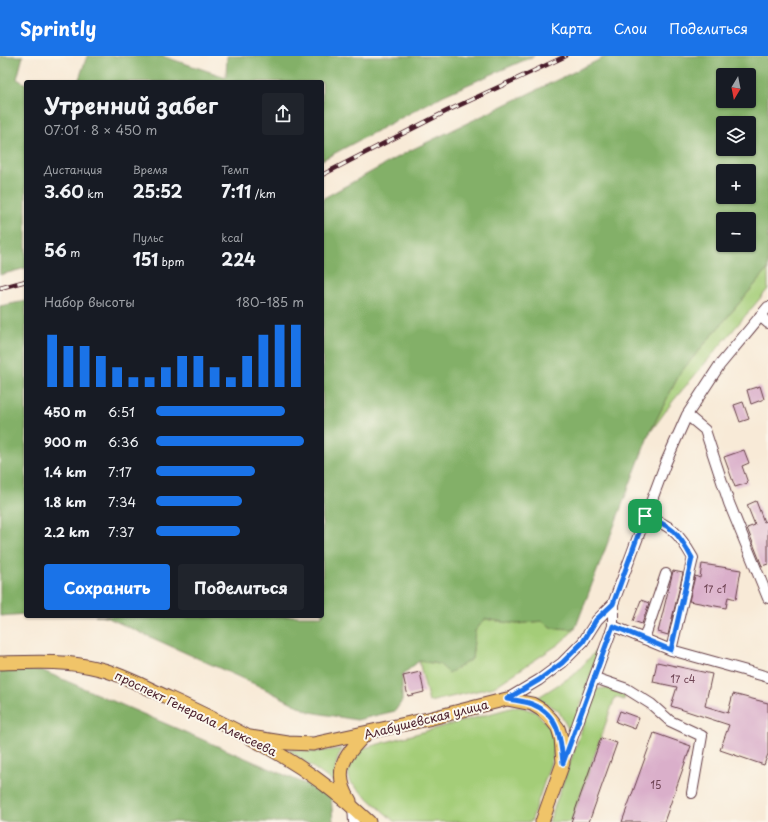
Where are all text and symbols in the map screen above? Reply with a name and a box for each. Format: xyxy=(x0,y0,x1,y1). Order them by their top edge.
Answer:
text: Sprintly xyxy=(20,14,96,42)
text: Карта xyxy=(551,18,592,39)
text: Слои xyxy=(614,18,647,39)
text: Поделиться xyxy=(669,18,748,39)
north arrow xyxy=(716,68,756,108)
map controls xyxy=(716,68,756,252)
text: Утренний забег xyxy=(44,88,218,121)
button: share xyxy=(262,93,304,135)
button: layers xyxy=(716,116,756,156)
text: 07:01 · 8 × 450 m xyxy=(44,120,157,139)
text: Дистанция xyxy=(44,161,102,178)
text: Время xyxy=(133,161,168,178)
text: Темп xyxy=(221,161,249,178)
button: + xyxy=(716,164,756,204)
text: 3.60 xyxy=(44,178,84,204)
text: 25:52 xyxy=(133,178,182,204)
text: 7:11 xyxy=(221,178,251,204)
text: km xyxy=(84,185,104,202)
text: /km xyxy=(251,185,276,202)
button: − xyxy=(716,212,756,252)
text: Пульс xyxy=(133,229,164,246)
text: kcal xyxy=(221,229,243,246)
text: 56 xyxy=(44,237,67,263)
text: m xyxy=(67,244,80,261)
text: 151 xyxy=(133,246,158,272)
text: 224 xyxy=(221,246,255,272)
text: bpm xyxy=(158,253,184,270)
text: Набор высоты xyxy=(44,292,135,311)
text: 180–185 m xyxy=(236,292,304,311)
text: 450 m xyxy=(44,402,86,421)
text: 6:51 xyxy=(108,402,135,421)
text: 900 m xyxy=(44,432,87,451)
text: 6:36 xyxy=(108,432,139,451)
text: 1.4 km xyxy=(44,462,87,481)
text: 7:17 xyxy=(108,462,132,481)
text: 1.8 km xyxy=(44,492,86,511)
text: 7:34 xyxy=(108,492,136,511)
pin xyxy=(628,499,662,533)
icon: arrive xyxy=(634,505,656,527)
text: 2.2 km xyxy=(44,522,90,541)
text: 7:37 xyxy=(108,522,134,541)
button: Сохранить xyxy=(44,564,170,610)
button: Поделиться xyxy=(178,564,304,610)
house number: 17 с1 xyxy=(704,581,726,596)
street label: проспект Генерала Алексеева xyxy=(112,666,280,760)
house number: 17 с4 xyxy=(671,671,696,686)
street label: Алабушевская улица xyxy=(362,695,491,743)
house number: 15 xyxy=(651,777,661,792)

